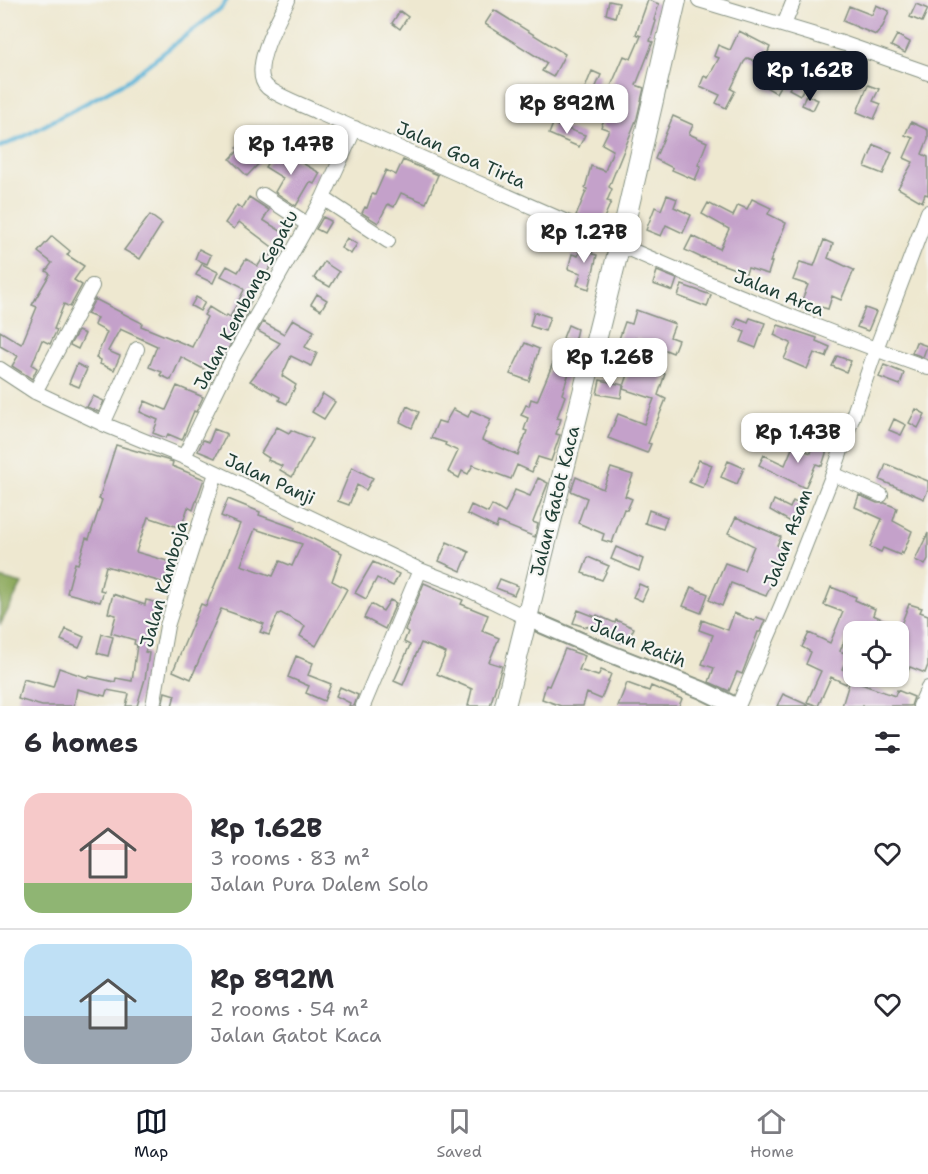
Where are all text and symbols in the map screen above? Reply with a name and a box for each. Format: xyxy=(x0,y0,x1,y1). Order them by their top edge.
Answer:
pin: Rp 1.62B xyxy=(748,51,872,102)
text: Rp 1.62B xyxy=(767,57,853,83)
pin: Rp 892M xyxy=(512,84,622,135)
text: Rp 892M xyxy=(519,90,615,116)
street label: Jalan Goa Tirta xyxy=(392,116,530,194)
pin: Rp 1.47B xyxy=(229,125,353,176)
text: Rp 1.47B xyxy=(248,131,334,157)
street label: Jalan Kembang Sepatu xyxy=(188,206,304,394)
pin: Rp 1.27B xyxy=(522,213,646,264)
text: Rp 1.27B xyxy=(541,219,627,245)
street label: Jalan Arca xyxy=(730,264,828,322)
pin: Rp 1.26B xyxy=(548,338,672,389)
text: Rp 1.26B xyxy=(566,344,654,370)
pin: Rp 1.43B xyxy=(736,413,860,464)
text: Rp 1.43B xyxy=(755,419,841,445)
street label: Jalan Gatot Kaca xyxy=(525,423,585,579)
street label: Jalan Panji xyxy=(221,448,319,510)
street label: Jalan Asam xyxy=(758,485,818,591)
street label: Jalan Kamboja xyxy=(134,518,194,650)
street label: Jalan Ratih xyxy=(586,613,690,673)
map controls xyxy=(843,621,909,687)
button: locate xyxy=(843,621,909,687)
text: 6 homes xyxy=(24,725,138,760)
icon: filters xyxy=(871,726,904,759)
text: Rp 1.62B xyxy=(210,810,322,845)
icon: home xyxy=(72,817,144,889)
icon: heart xyxy=(871,837,904,870)
text: 3 rooms · 83 m² xyxy=(210,845,370,871)
text: Jalan Pura Dalem Solo xyxy=(210,871,429,897)
text: Rp 892M xyxy=(210,961,334,996)
icon: home xyxy=(72,968,144,1040)
icon: heart xyxy=(871,988,904,1021)
text: 2 rooms · 54 m² xyxy=(210,996,369,1022)
text: Jalan Gatot Kaca xyxy=(210,1022,381,1048)
tab: Map xyxy=(134,1105,168,1162)
tab: Saved xyxy=(436,1105,482,1162)
tab: Home xyxy=(750,1105,794,1162)

